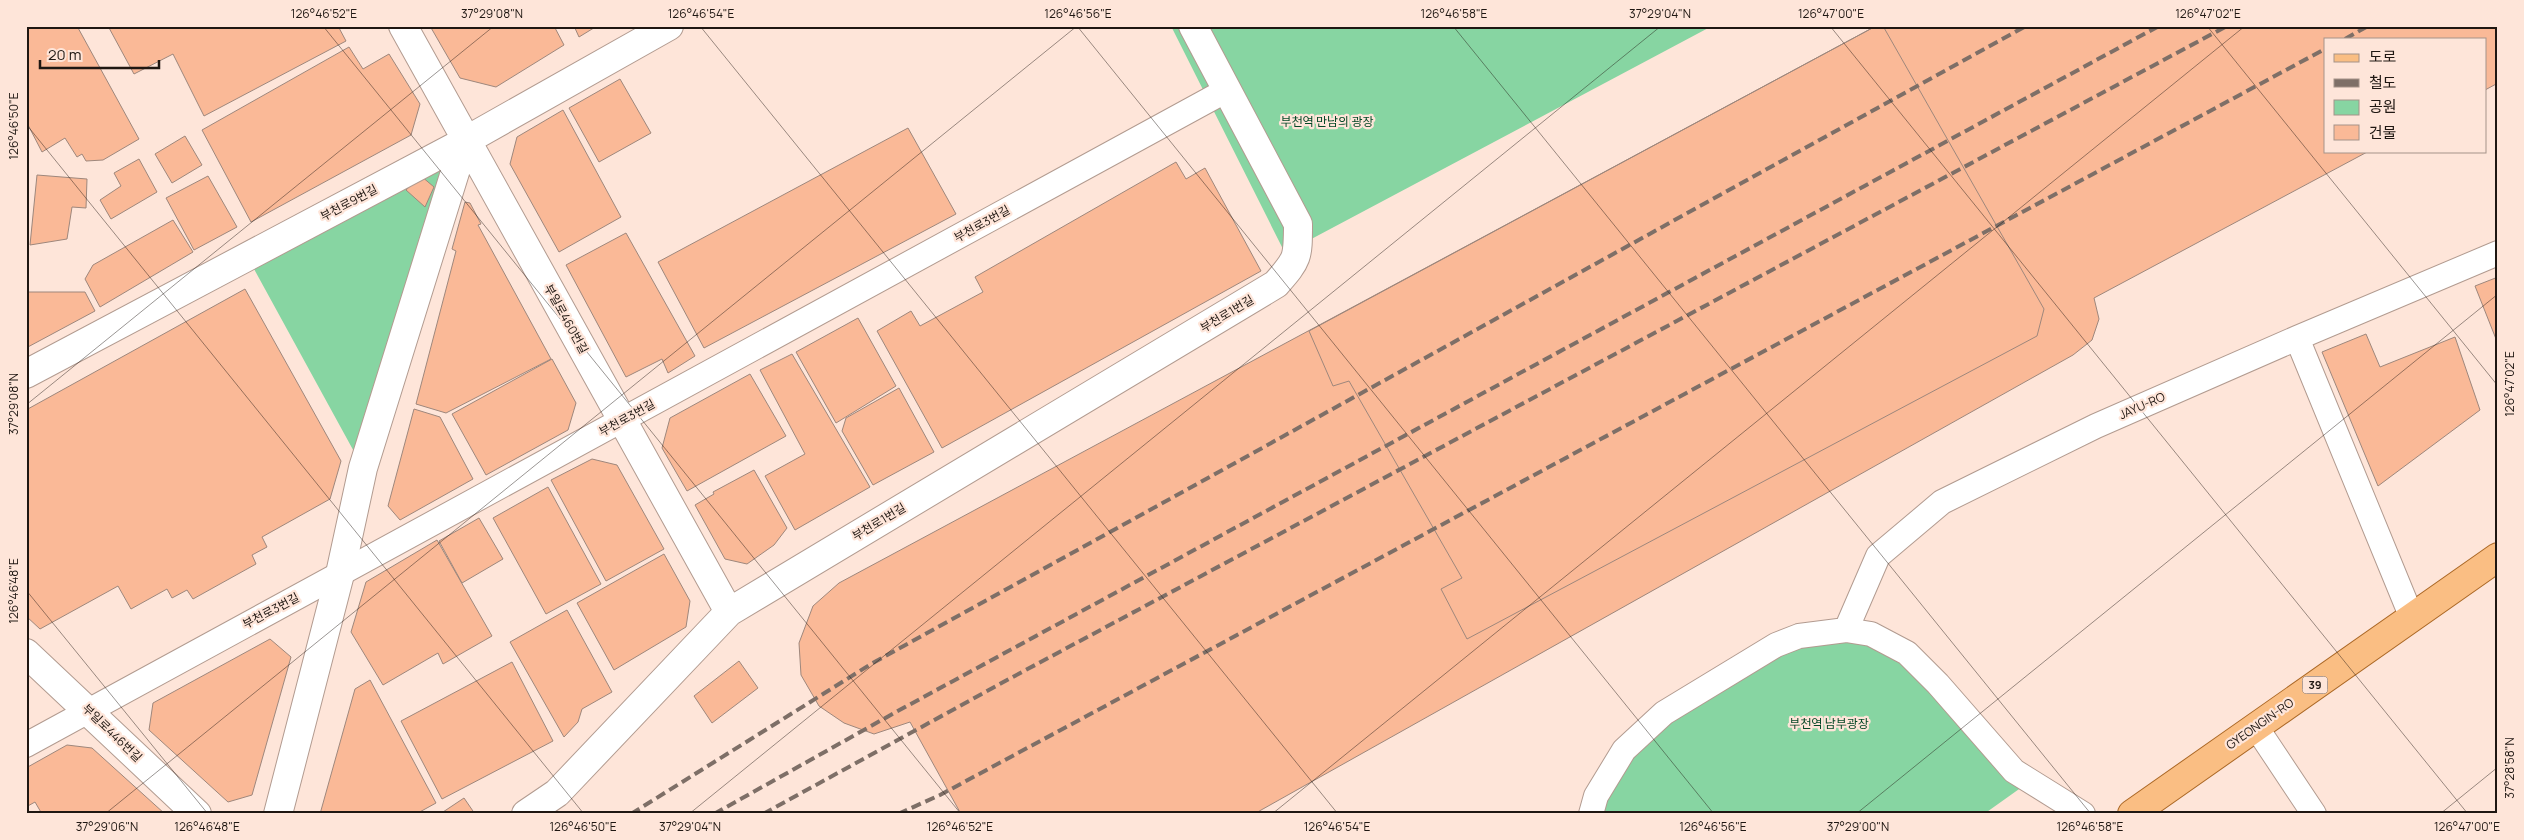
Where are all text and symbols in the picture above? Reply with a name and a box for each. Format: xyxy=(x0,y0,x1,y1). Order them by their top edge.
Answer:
text: 126°46'52"E xyxy=(291,5,357,22)
text: 37°29'08"N xyxy=(461,5,523,22)
text: 126°46'54"E xyxy=(668,5,734,22)
text: 126°46'56"E xyxy=(1044,5,1112,22)
text: 126°46'58"E xyxy=(1421,5,1488,22)
text: 37°29'04"N xyxy=(1629,5,1691,22)
text: 126°47'00"E xyxy=(1798,5,1864,22)
text: 126°47'02"E xyxy=(2175,5,2241,22)
scale bar xyxy=(40,38,159,70)
legend xyxy=(2324,38,2486,152)
text: 20 m xyxy=(48,44,81,65)
text: 도로 xyxy=(2369,46,2397,67)
text: 철도 xyxy=(2369,72,2397,93)
text: 126°46'50"E xyxy=(5,92,22,160)
text: 공원 xyxy=(2369,96,2397,117)
park label: 부천역 만남의 광장 xyxy=(1280,113,1374,130)
text: 건물 xyxy=(2369,122,2397,143)
street label: 부천로9번길 xyxy=(317,180,380,225)
street label: 부천로3번길 xyxy=(951,201,1013,246)
street label: 부일로460번길 xyxy=(540,281,593,357)
street label: 부천로1번길 xyxy=(1197,291,1257,336)
text: 126°47'02"E xyxy=(2501,351,2518,417)
text: 37°29'08"N xyxy=(5,373,22,435)
street label: JAYU-RO xyxy=(2116,388,2168,423)
street label: 부천로3번길 xyxy=(596,395,658,440)
street label: 부천로1번길 xyxy=(849,499,909,544)
text: 126°46'48"E xyxy=(5,558,22,624)
street label: 부천로3번길 xyxy=(239,589,302,633)
road number: 39 xyxy=(2302,676,2328,694)
street label: GYEONGIN-RO xyxy=(2223,694,2297,753)
street label: 부일로446번길 xyxy=(79,700,146,765)
park label: 부천역 남부광장 xyxy=(1789,715,1869,732)
text: 37°28'58"N xyxy=(2501,737,2518,799)
text: 37°29'06"N xyxy=(76,818,138,835)
text: 126°46'48"E xyxy=(174,818,240,835)
text: 126°46'50"E xyxy=(549,818,617,835)
text: 37°29'04"N xyxy=(659,818,721,835)
text: 126°46'52"E xyxy=(927,818,993,835)
text: 126°46'54"E xyxy=(1304,818,1370,835)
text: 126°46'56"E xyxy=(1679,818,1747,835)
text: 37°29'00"N xyxy=(1827,818,1889,835)
text: 126°46'58"E xyxy=(2057,818,2124,835)
text: 126°47'00"E xyxy=(2434,818,2500,835)

